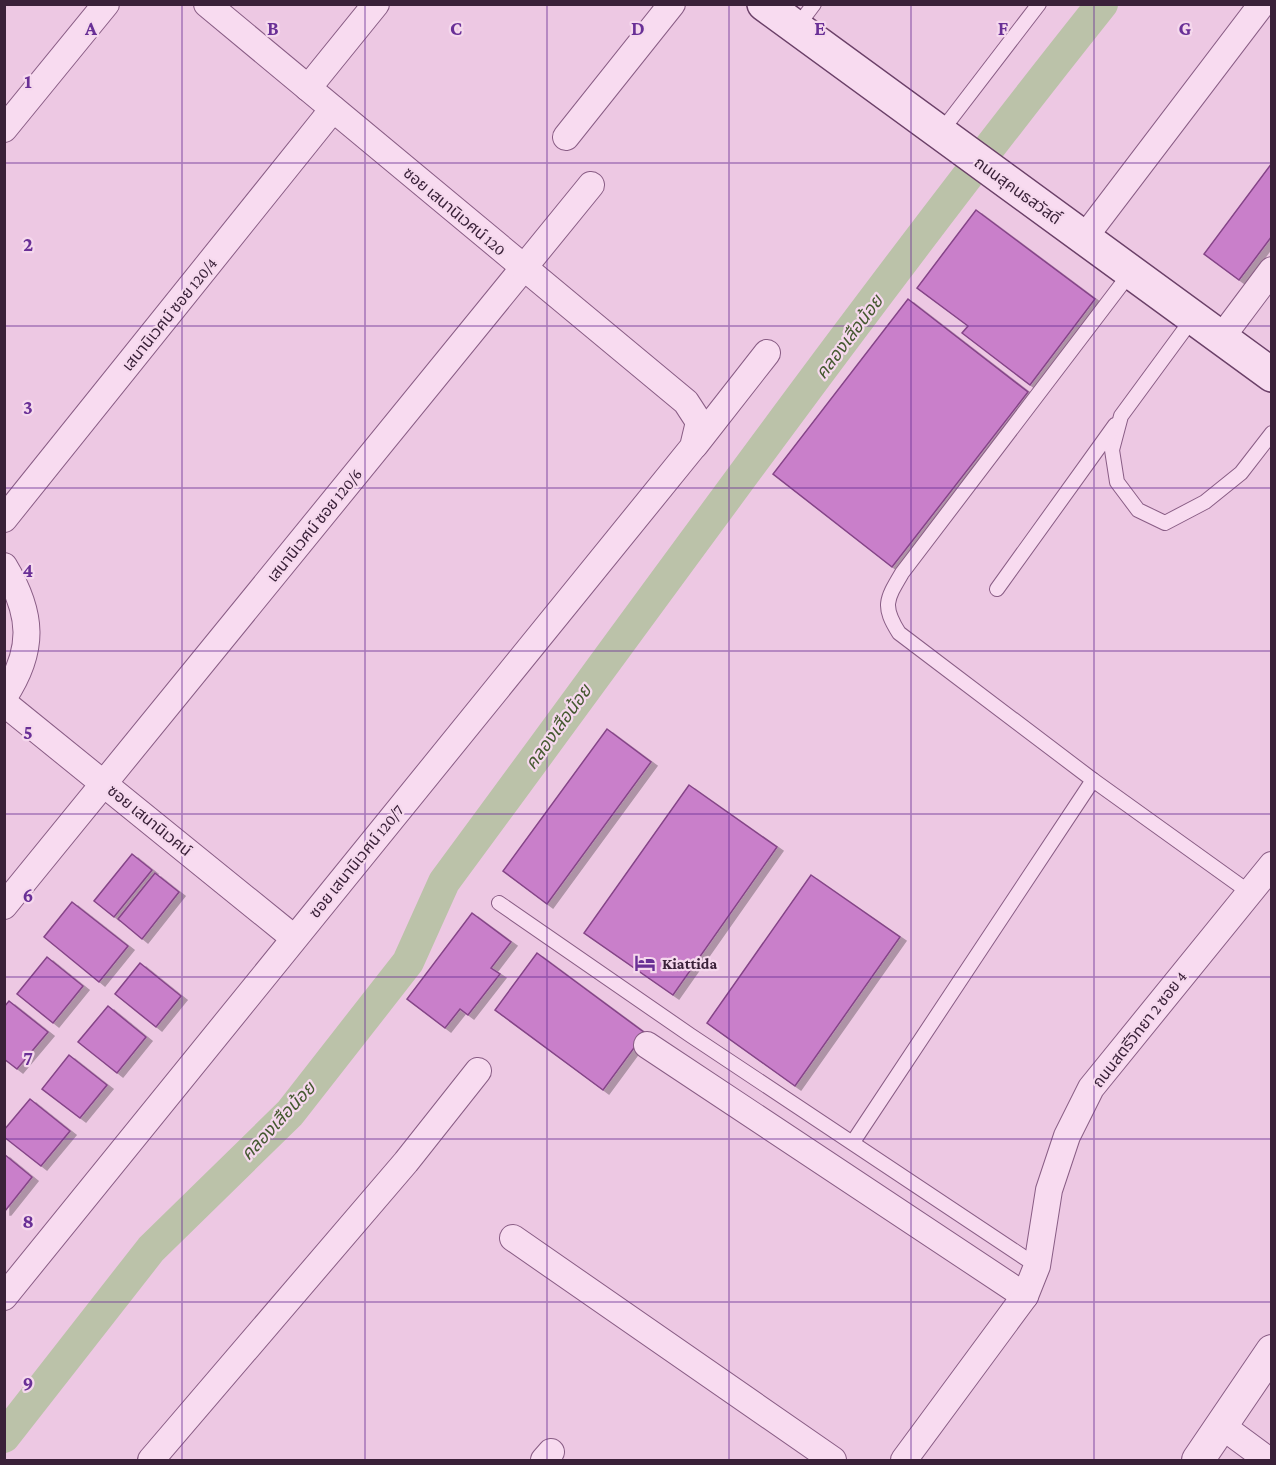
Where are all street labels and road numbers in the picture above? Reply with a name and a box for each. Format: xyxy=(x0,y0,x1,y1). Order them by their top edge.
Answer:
street label: ถนนสุคนธสวัสดิ์ xyxy=(971,152,1065,228)
street label: ซอย เสนานิเวศน์ 120 xyxy=(400,164,509,259)
street label: เสนานิเวศน์ ซอย 120/4 xyxy=(119,254,220,374)
street label: เสนานิเวศน์ ซอย 120/6 xyxy=(264,465,365,585)
street label: ซอย เสนานิเวศน์ xyxy=(104,781,195,859)
street label: ซอย เสนานิเวศน์ 120/7 xyxy=(306,801,407,921)
street label: ถนนสตรีวิทยา 2 ซอย 4 xyxy=(1089,968,1190,1091)

